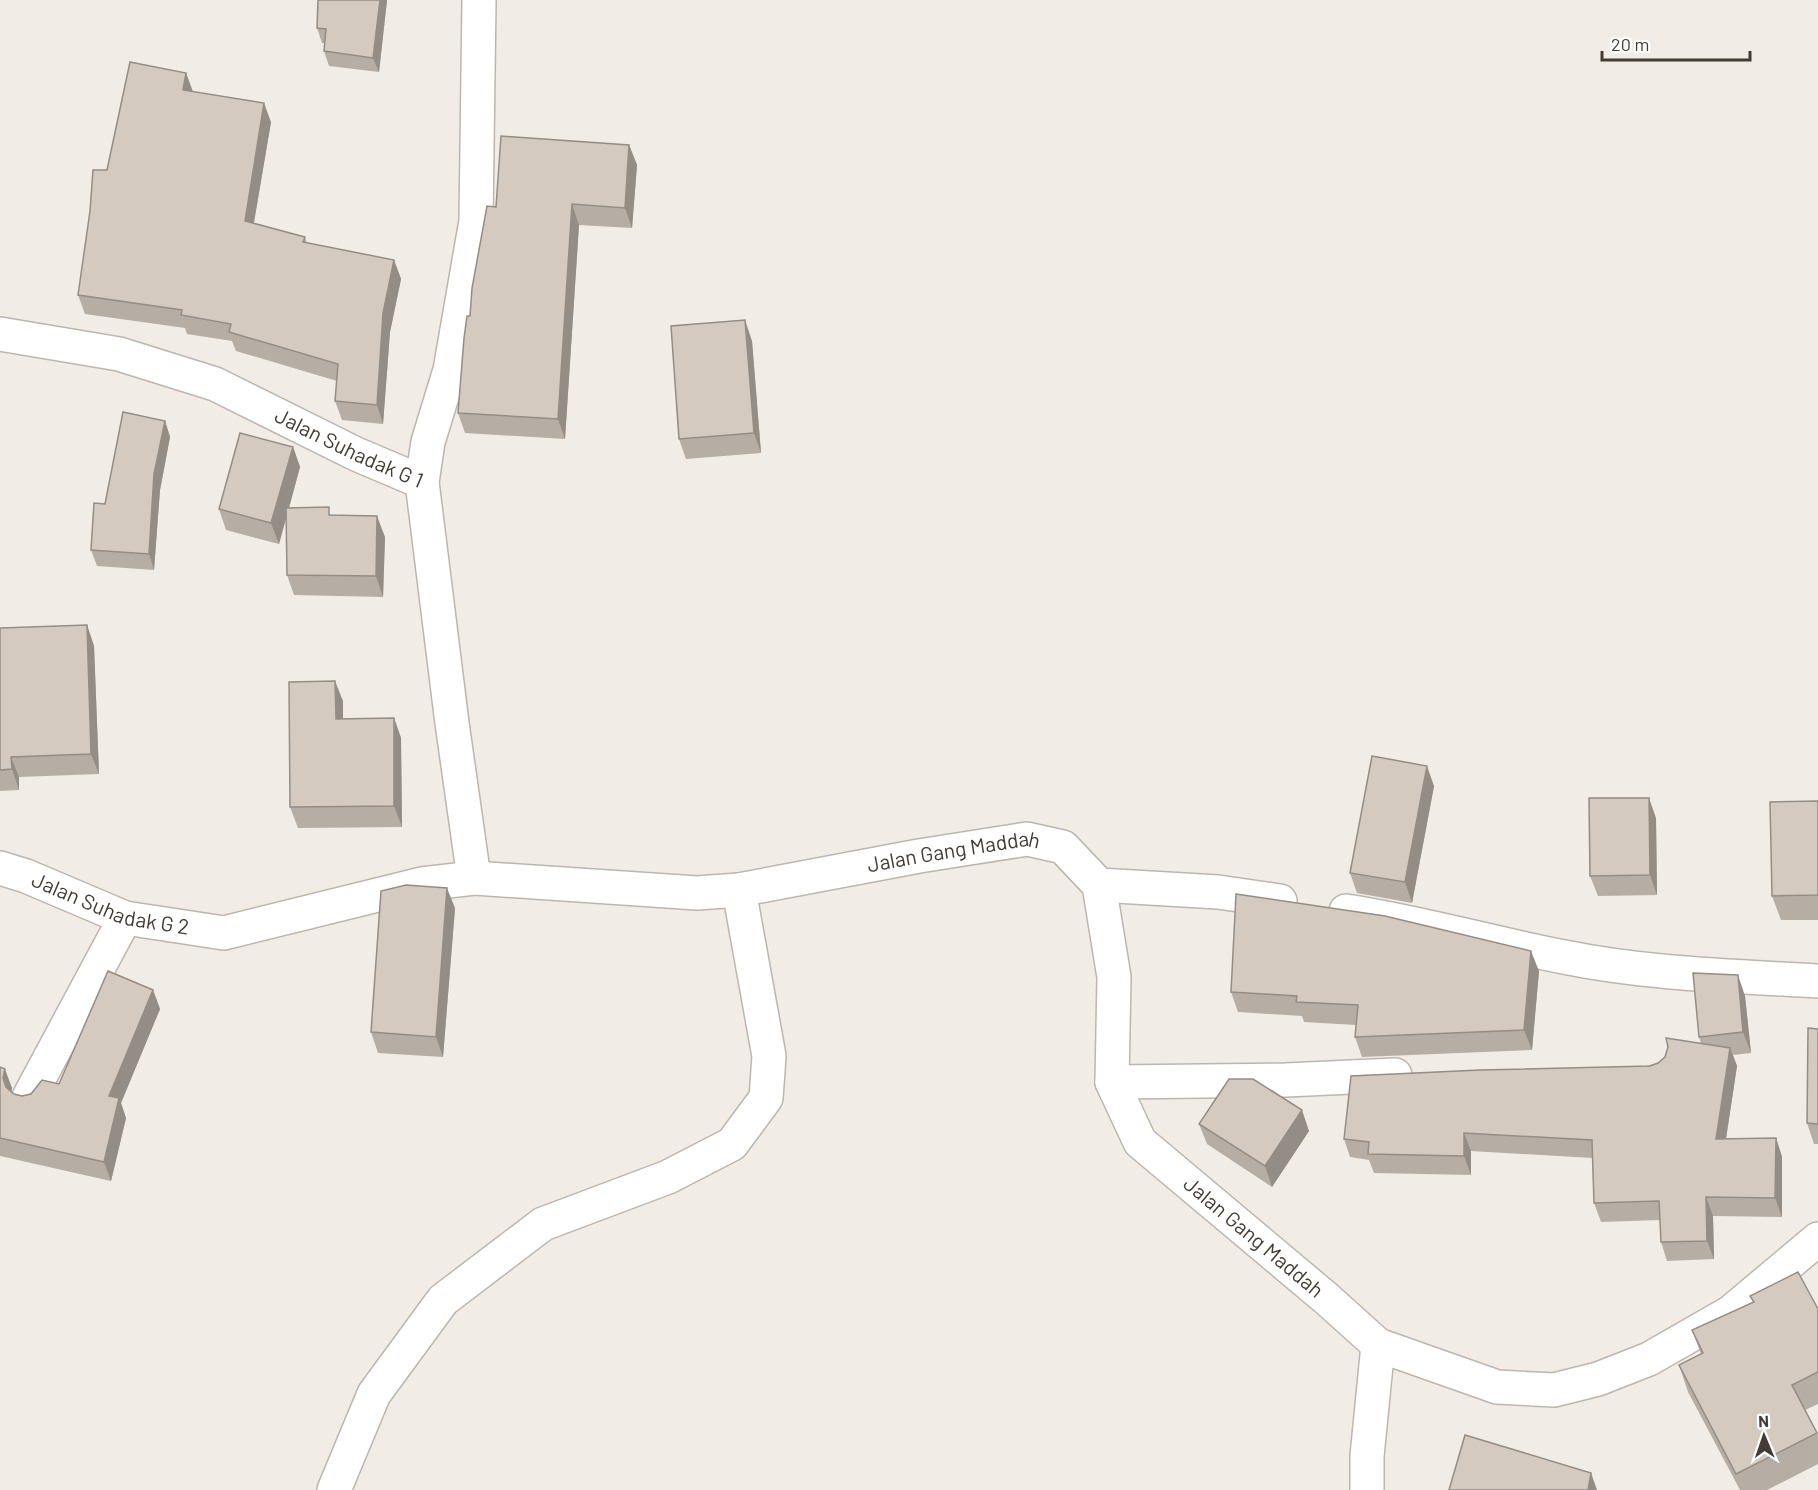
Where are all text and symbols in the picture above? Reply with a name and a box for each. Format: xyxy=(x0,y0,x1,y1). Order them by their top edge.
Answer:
scale bar xyxy=(1602,24,1750,62)
text: 20 m xyxy=(1611,33,1649,55)
street label: Jalan Suhadak G 1 xyxy=(271,402,428,492)
street label: Jalan Gang Maddah xyxy=(865,825,1043,877)
street label: Jalan Suhadak G 2 xyxy=(28,866,191,939)
street label: Jalan Gang Maddah xyxy=(1179,1170,1329,1302)
north arrow xyxy=(1734,1406,1794,1466)
text: N xyxy=(1758,1411,1769,1430)

